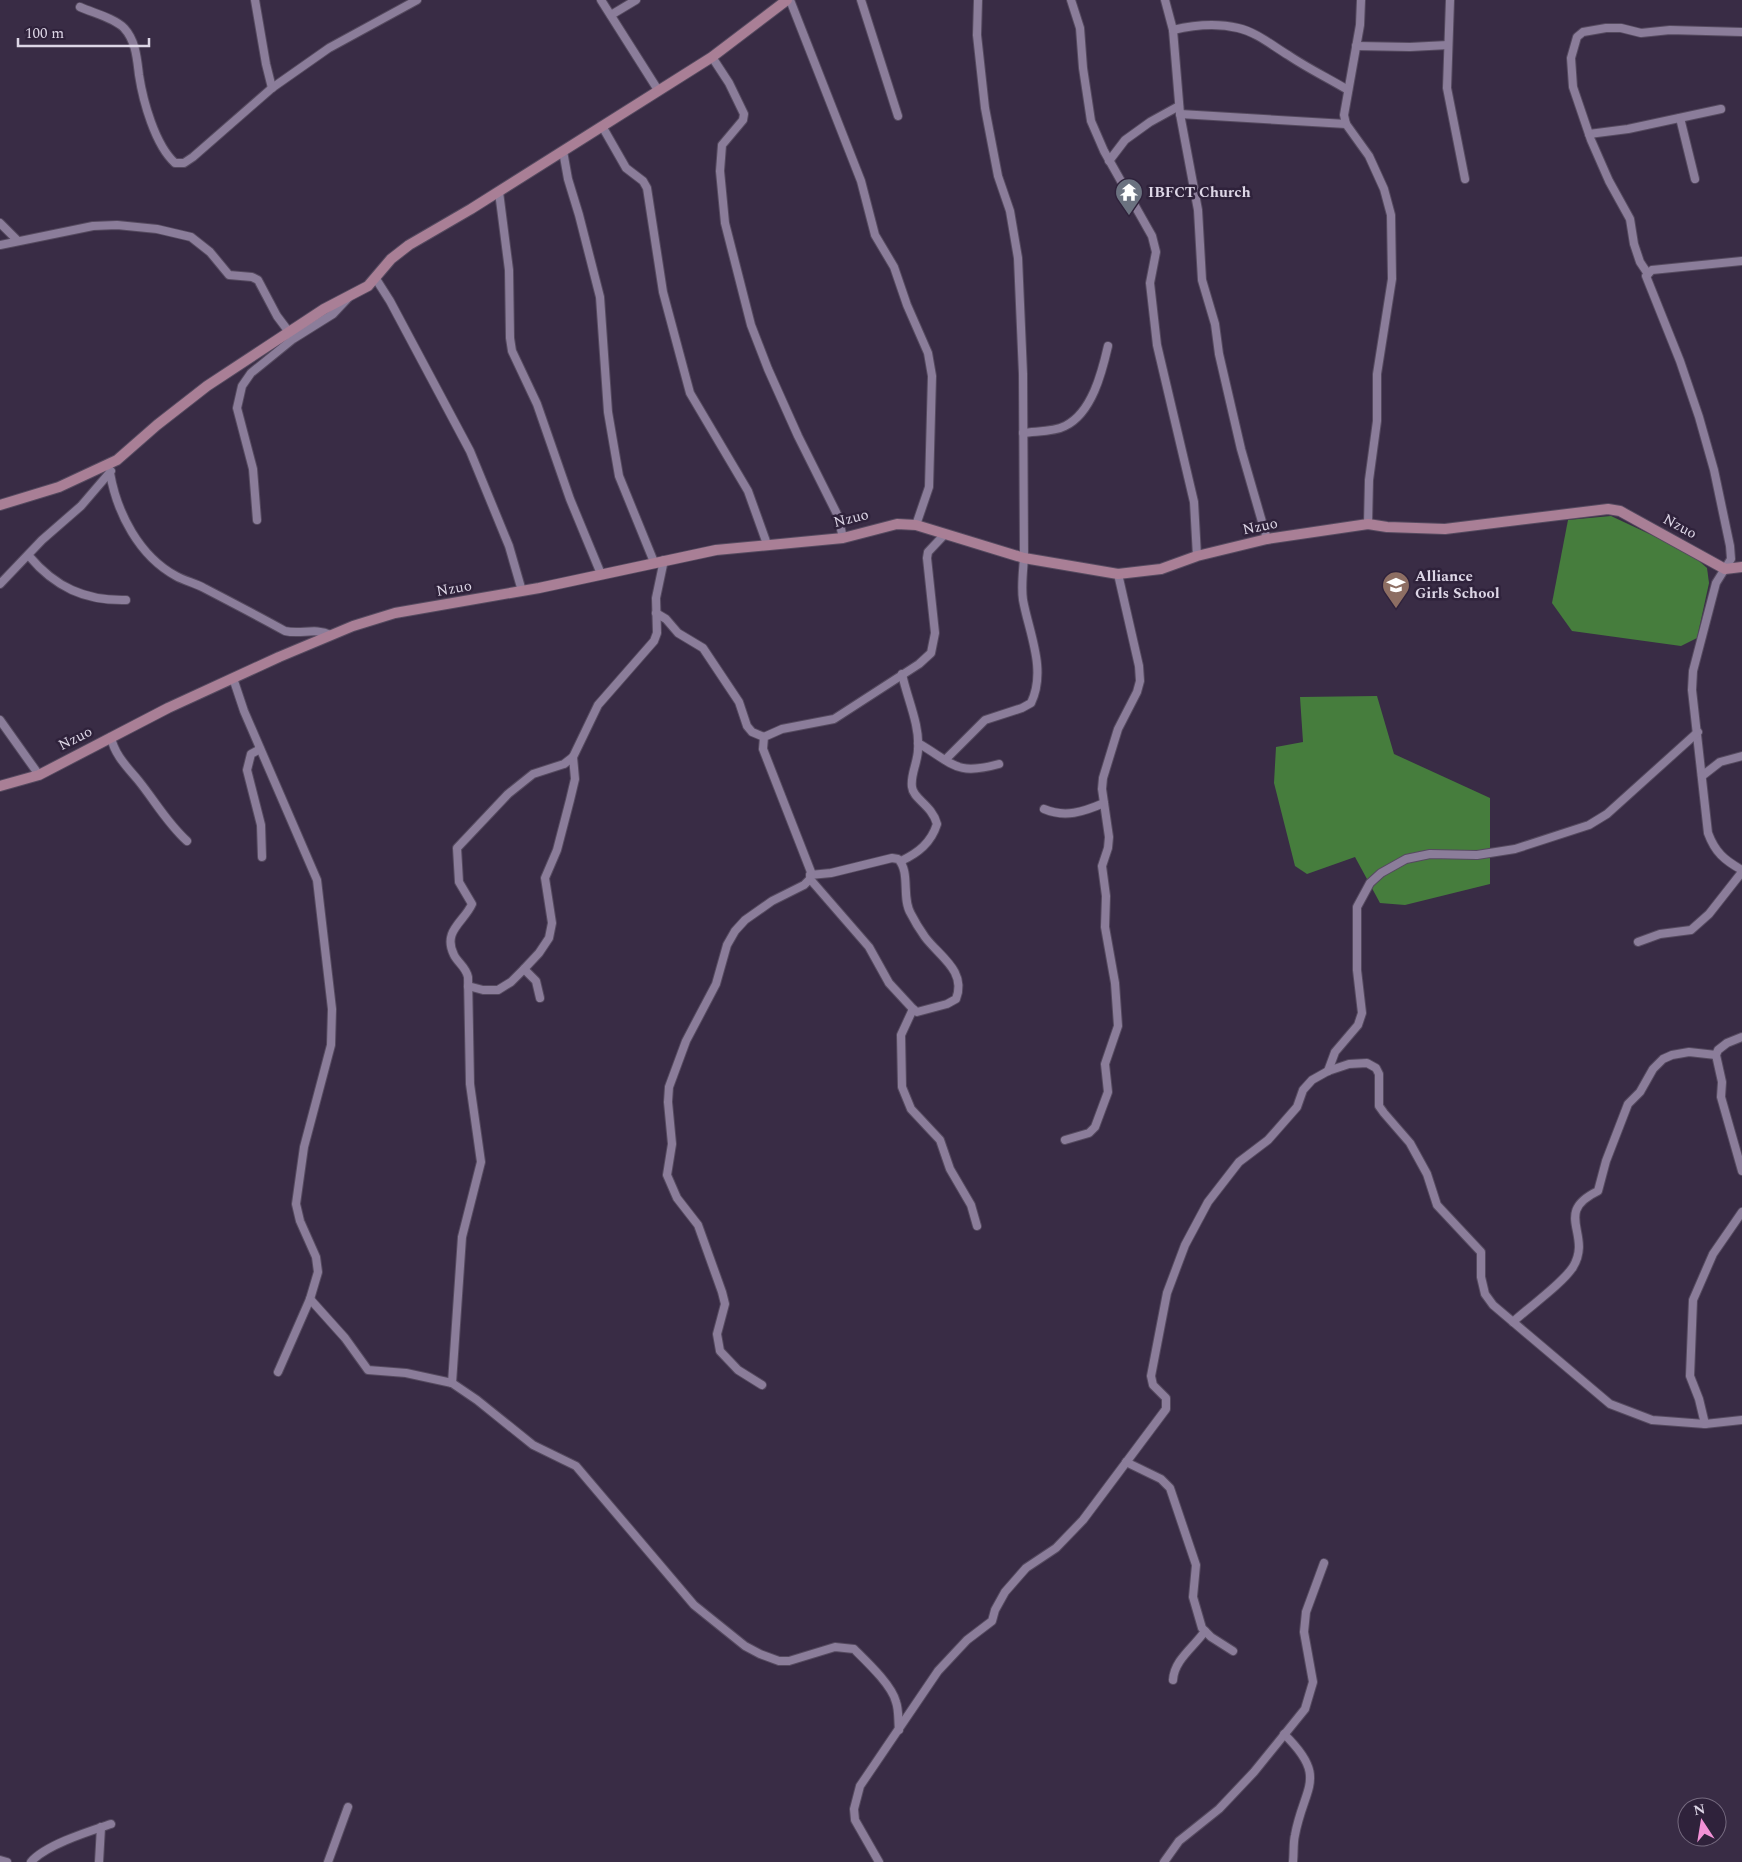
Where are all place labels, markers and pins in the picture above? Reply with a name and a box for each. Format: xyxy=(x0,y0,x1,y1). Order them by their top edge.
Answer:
temple icon: IBFCT Church xyxy=(1114,177,1144,216)
place label: IBFCT Church xyxy=(1148,181,1251,204)
place label: Alliance Girls School xyxy=(1415,565,1500,605)
school or university icon: Alliance Girls School xyxy=(1381,570,1411,609)

